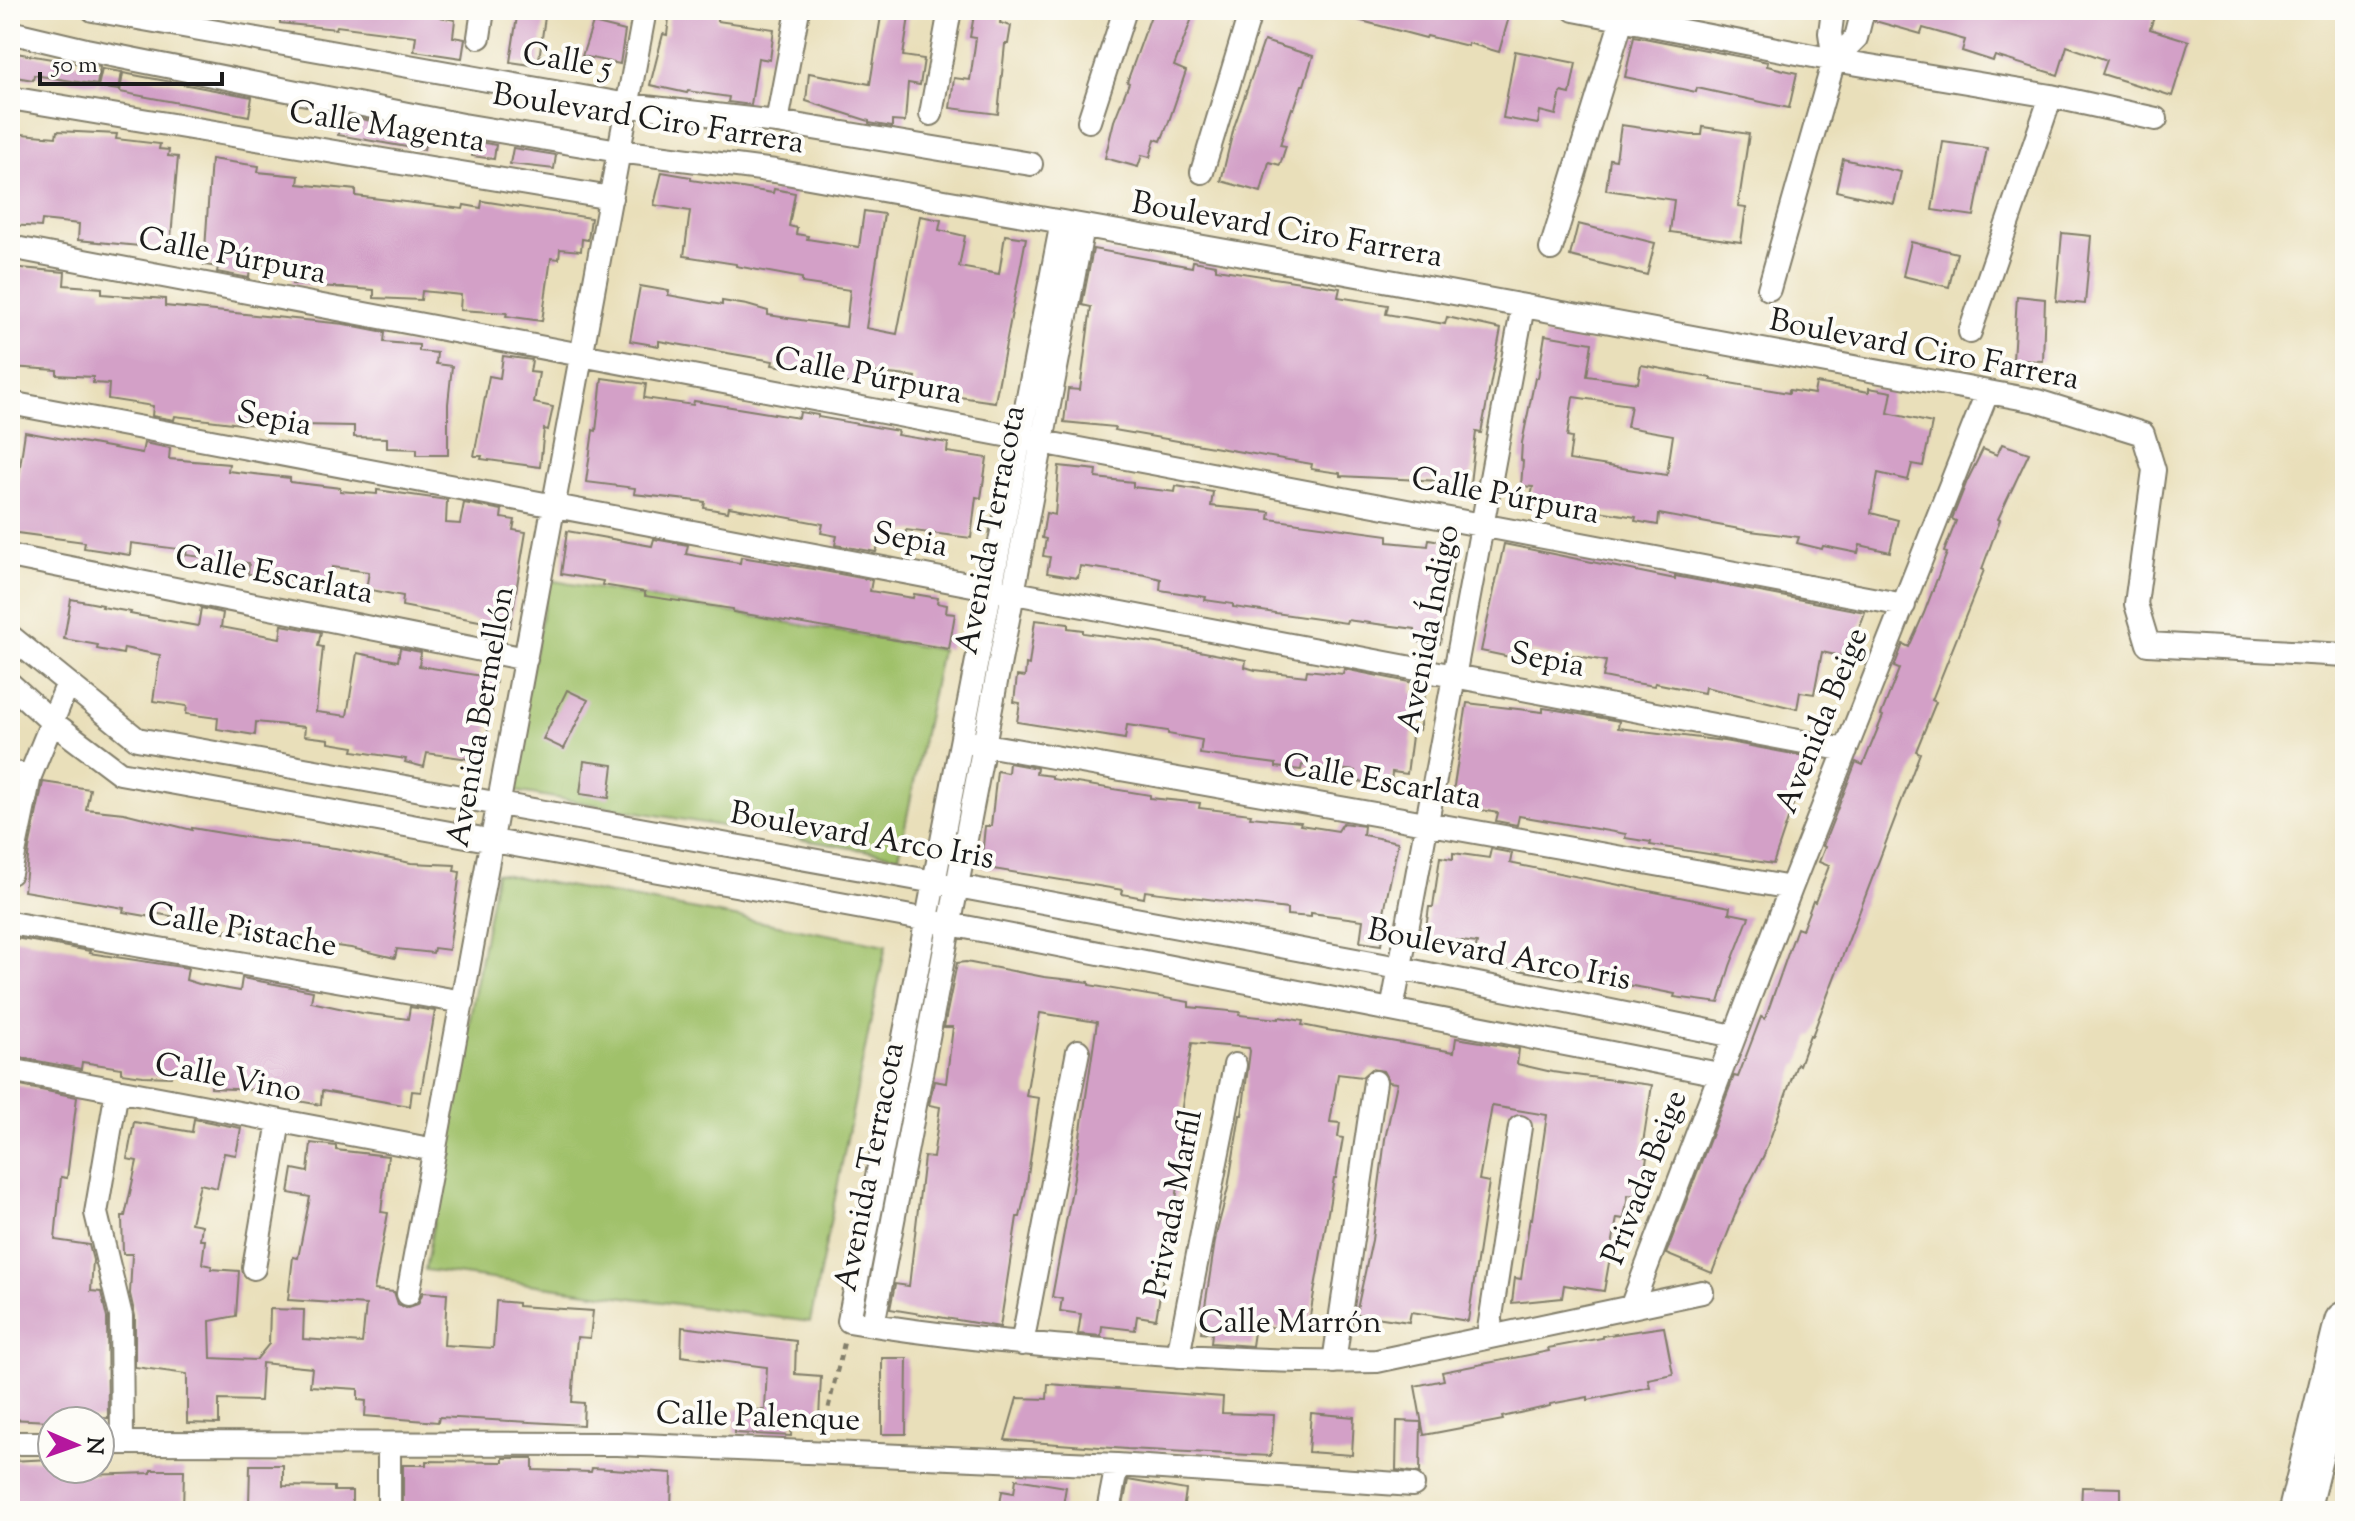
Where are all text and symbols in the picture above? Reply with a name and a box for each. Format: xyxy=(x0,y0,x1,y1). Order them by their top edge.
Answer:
street label: Calle 5 xyxy=(519,32,616,93)
scale bar xyxy=(40,36,222,86)
text: 50 m xyxy=(50,49,98,83)
street label: Boulevard Ciro Farrera xyxy=(489,73,807,167)
street label: Calle Magenta xyxy=(286,90,488,166)
street label: Boulevard Ciro Farrera xyxy=(1128,181,1446,281)
street label: Calle Púrpura xyxy=(134,216,330,298)
street label: Boulevard Ciro Farrera xyxy=(1765,298,2083,404)
street label: Calle Púrpura xyxy=(770,336,966,418)
street label: Sepia xyxy=(233,390,316,450)
street label: Avenida Terracota xyxy=(945,401,1039,659)
street label: Calle Púrpura xyxy=(1407,456,1603,538)
street label: Sepia xyxy=(869,511,952,571)
street label: Avenida Índigo xyxy=(1387,521,1473,737)
street label: Calle Escarlata xyxy=(171,534,377,618)
street label: Avenida Bermellón xyxy=(436,583,528,851)
street label: Avenida Beige xyxy=(1765,621,1881,821)
street label: Sepia xyxy=(1506,631,1589,691)
street label: Calle Escarlata xyxy=(1279,743,1485,823)
street label: Boulevard Arco Iris xyxy=(726,791,998,883)
street label: Calle Pistache xyxy=(144,892,340,970)
street label: Boulevard Arco Iris xyxy=(1363,908,1635,1004)
street label: Avenida Terracota xyxy=(824,1038,918,1296)
street label: Calle Vino xyxy=(151,1042,305,1116)
street label: Privada Beige xyxy=(1592,1084,1700,1272)
street label: Privada Marfil xyxy=(1134,1106,1216,1302)
street label: Calle Marrón xyxy=(1198,1301,1382,1347)
street label: Calle Palenque xyxy=(655,1391,861,1445)
north arrow xyxy=(36,1405,116,1485)
text: N xyxy=(77,1436,109,1455)

